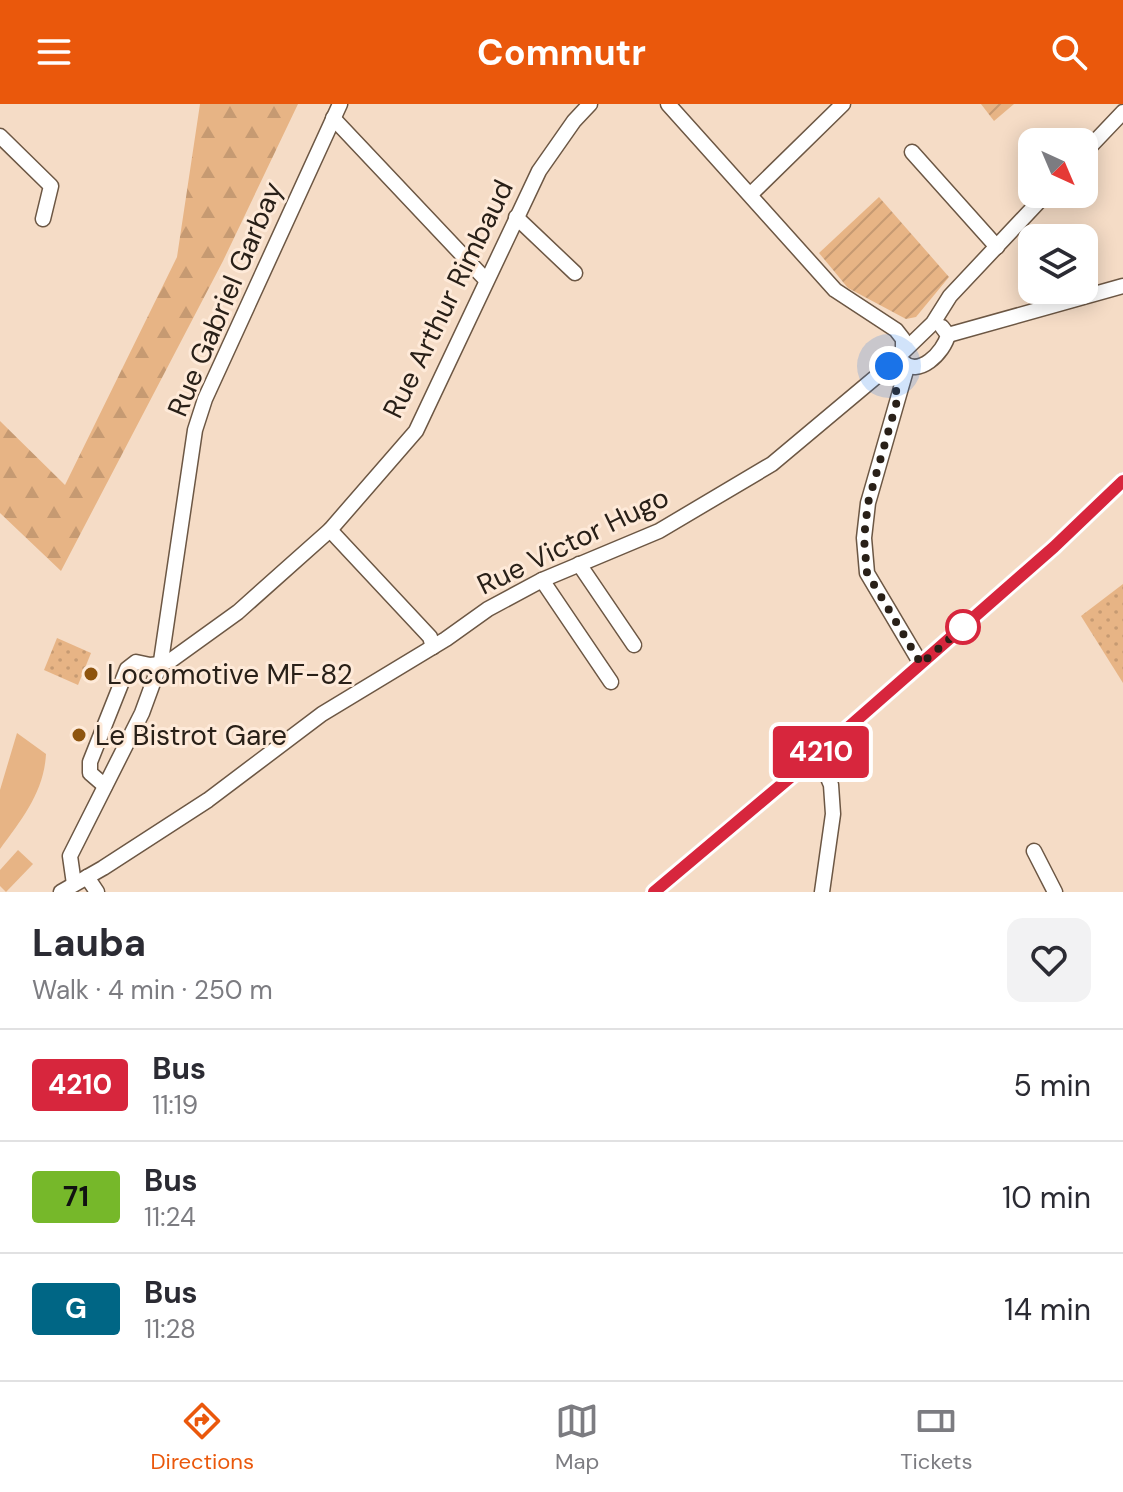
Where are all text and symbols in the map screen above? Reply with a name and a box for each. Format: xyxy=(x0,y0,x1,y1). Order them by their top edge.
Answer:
text: Commutr xyxy=(477,29,646,76)
icon: menu xyxy=(32,30,76,74)
icon: search xyxy=(1047,30,1091,74)
north arrow xyxy=(1018,128,1098,208)
map controls xyxy=(1018,128,1098,304)
street label: Rue Arthur Rimbaud xyxy=(374,174,522,424)
street label: Rue Gabriel Garbay xyxy=(159,176,291,422)
button: layers xyxy=(1018,224,1098,304)
your location xyxy=(869,346,909,386)
street label: Rue Victor Hugo xyxy=(471,479,675,603)
unlabelled marker xyxy=(946,610,980,644)
place label: Locomotive MF-82 xyxy=(107,656,353,693)
marker: Locomotive MF-82 xyxy=(82,665,100,683)
place label: Le Bistrot Gare xyxy=(95,717,287,754)
marker: Le Bistrot Gare xyxy=(70,726,88,744)
line badge: 4210 xyxy=(765,726,877,778)
text: 4210 xyxy=(789,733,853,770)
text: Lauba xyxy=(32,918,146,968)
button: heart xyxy=(1007,918,1091,1002)
text: Walk · 4 min · 250 m xyxy=(32,973,273,1007)
text: Bus xyxy=(152,1049,206,1088)
text: 4210 xyxy=(48,1066,112,1103)
text: 5 min xyxy=(1014,1066,1091,1105)
text: 11:19 xyxy=(152,1088,198,1122)
text: Bus xyxy=(144,1161,198,1200)
text: 71 xyxy=(63,1178,89,1215)
text: 10 min xyxy=(1002,1178,1091,1217)
text: 11:24 xyxy=(144,1200,196,1234)
text: Bus xyxy=(144,1273,198,1312)
text: G xyxy=(65,1290,87,1327)
text: 14 min xyxy=(1004,1290,1091,1329)
text: 11:28 xyxy=(144,1312,196,1346)
tab: Directions xyxy=(150,1399,254,1476)
tab: Map xyxy=(555,1399,599,1476)
tab: Tickets xyxy=(900,1399,973,1476)

